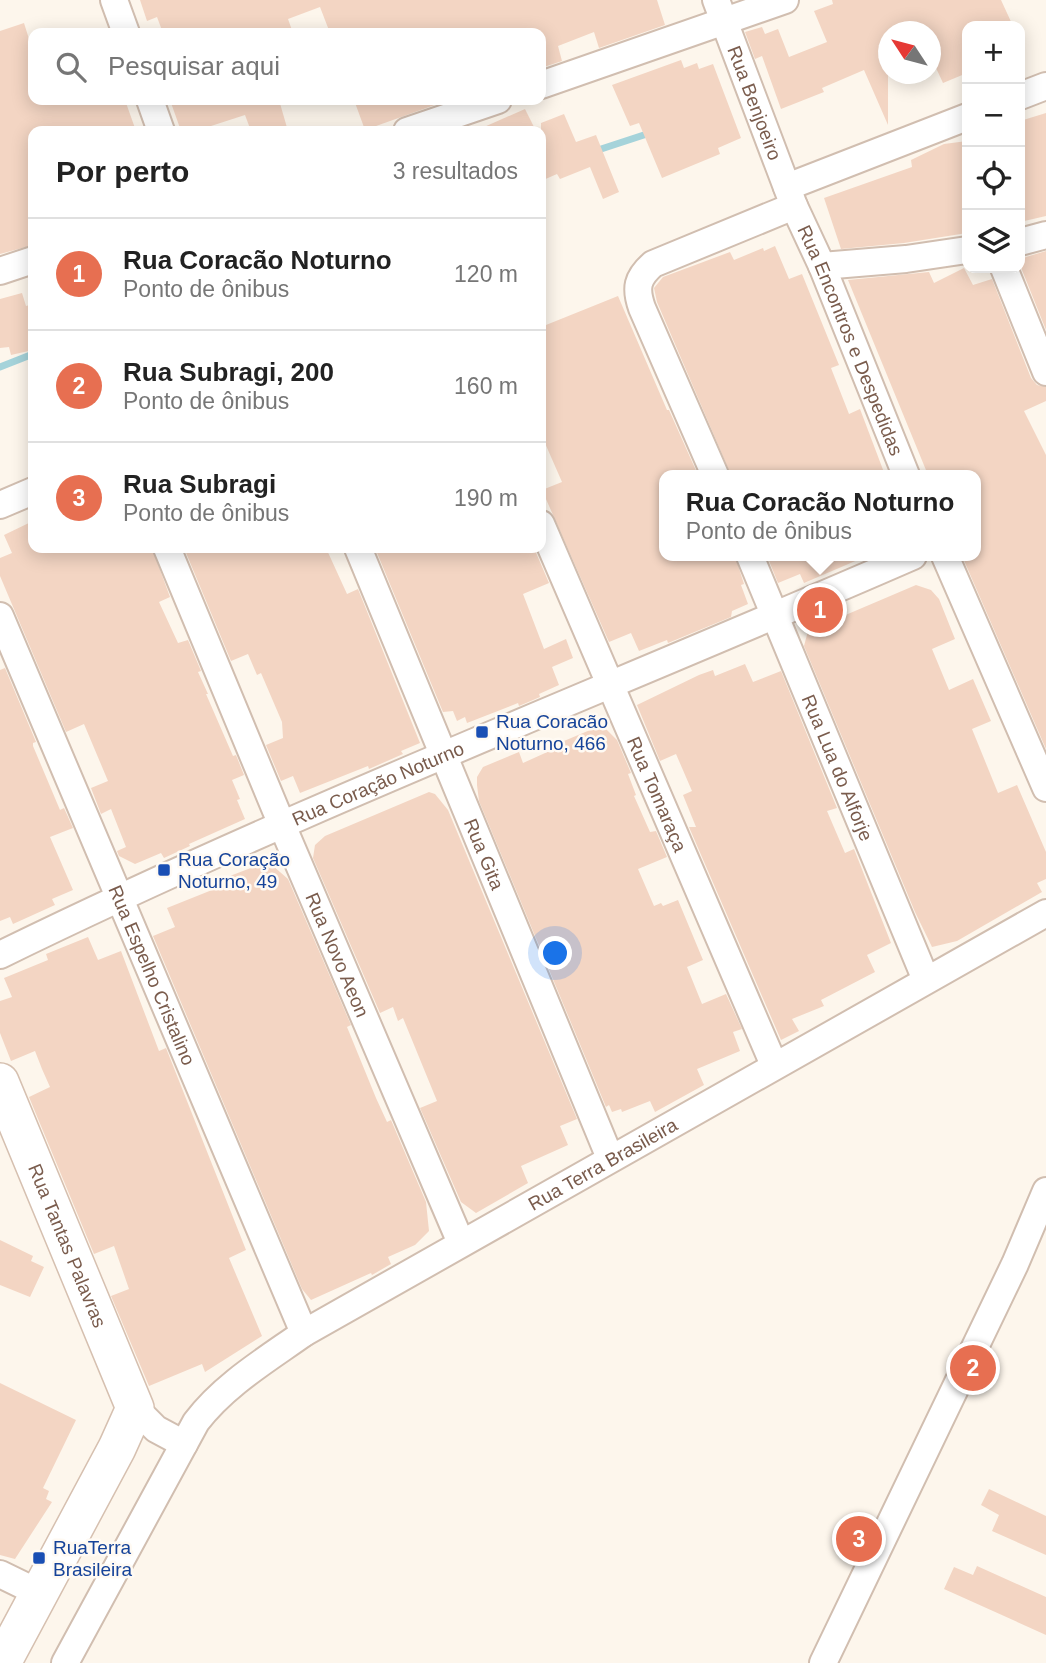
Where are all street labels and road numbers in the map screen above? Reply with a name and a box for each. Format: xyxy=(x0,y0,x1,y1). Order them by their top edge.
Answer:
street label: Rua Benjoeiro xyxy=(724,43,786,163)
street label: Rua Encontros e Despedidas xyxy=(794,222,908,458)
street label: Rua Lua do Alforje xyxy=(798,691,877,844)
street label: Rua Tomaraça xyxy=(623,733,691,855)
street label: Rua Coração Noturno xyxy=(289,737,467,830)
street label: Rua Gita xyxy=(460,815,509,893)
street label: Rua Espelho Cristalino xyxy=(105,882,200,1068)
street label: Rua Novo Aeon xyxy=(302,889,373,1020)
street label: Rua Terra Brasileira xyxy=(524,1113,681,1214)
street label: Rua Tantas Palavras xyxy=(25,1161,111,1330)

